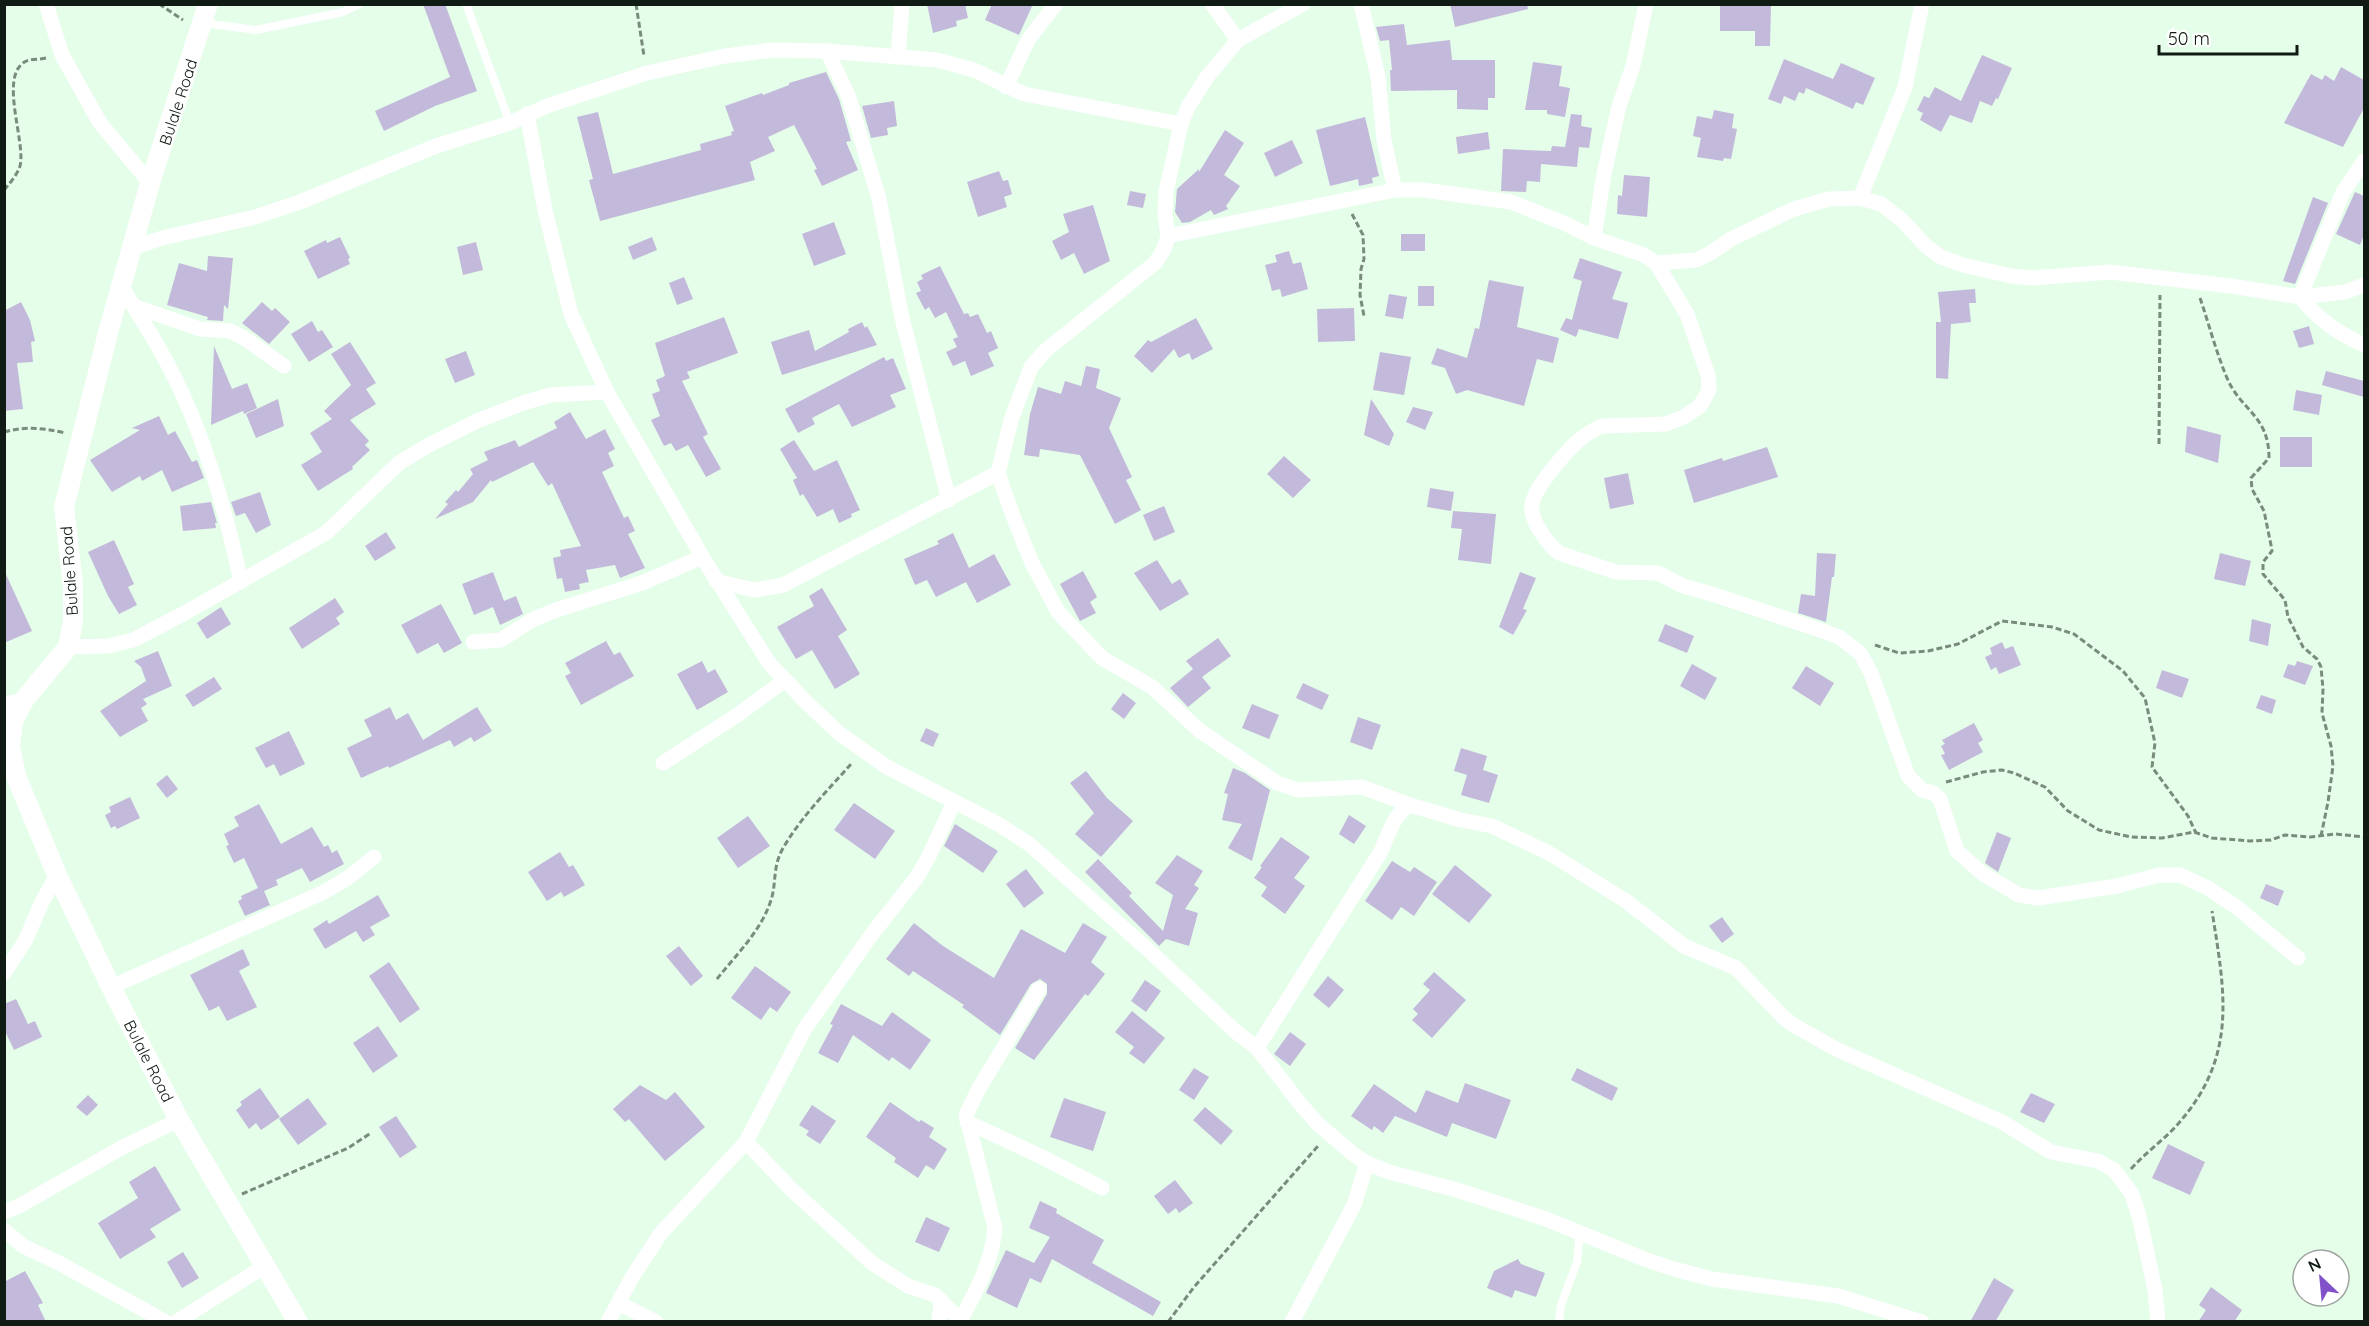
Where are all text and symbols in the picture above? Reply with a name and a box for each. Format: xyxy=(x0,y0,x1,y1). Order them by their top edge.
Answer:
scale bar xyxy=(2159,18,2297,56)
text: 50 m xyxy=(2168,27,2210,50)
street label: Bulale Road xyxy=(155,56,201,148)
street label: Bulale Road xyxy=(56,526,82,616)
street label: Bulale Road xyxy=(120,1017,178,1105)
north arrow xyxy=(2291,1248,2351,1308)
text: N xyxy=(2305,1253,2324,1276)

